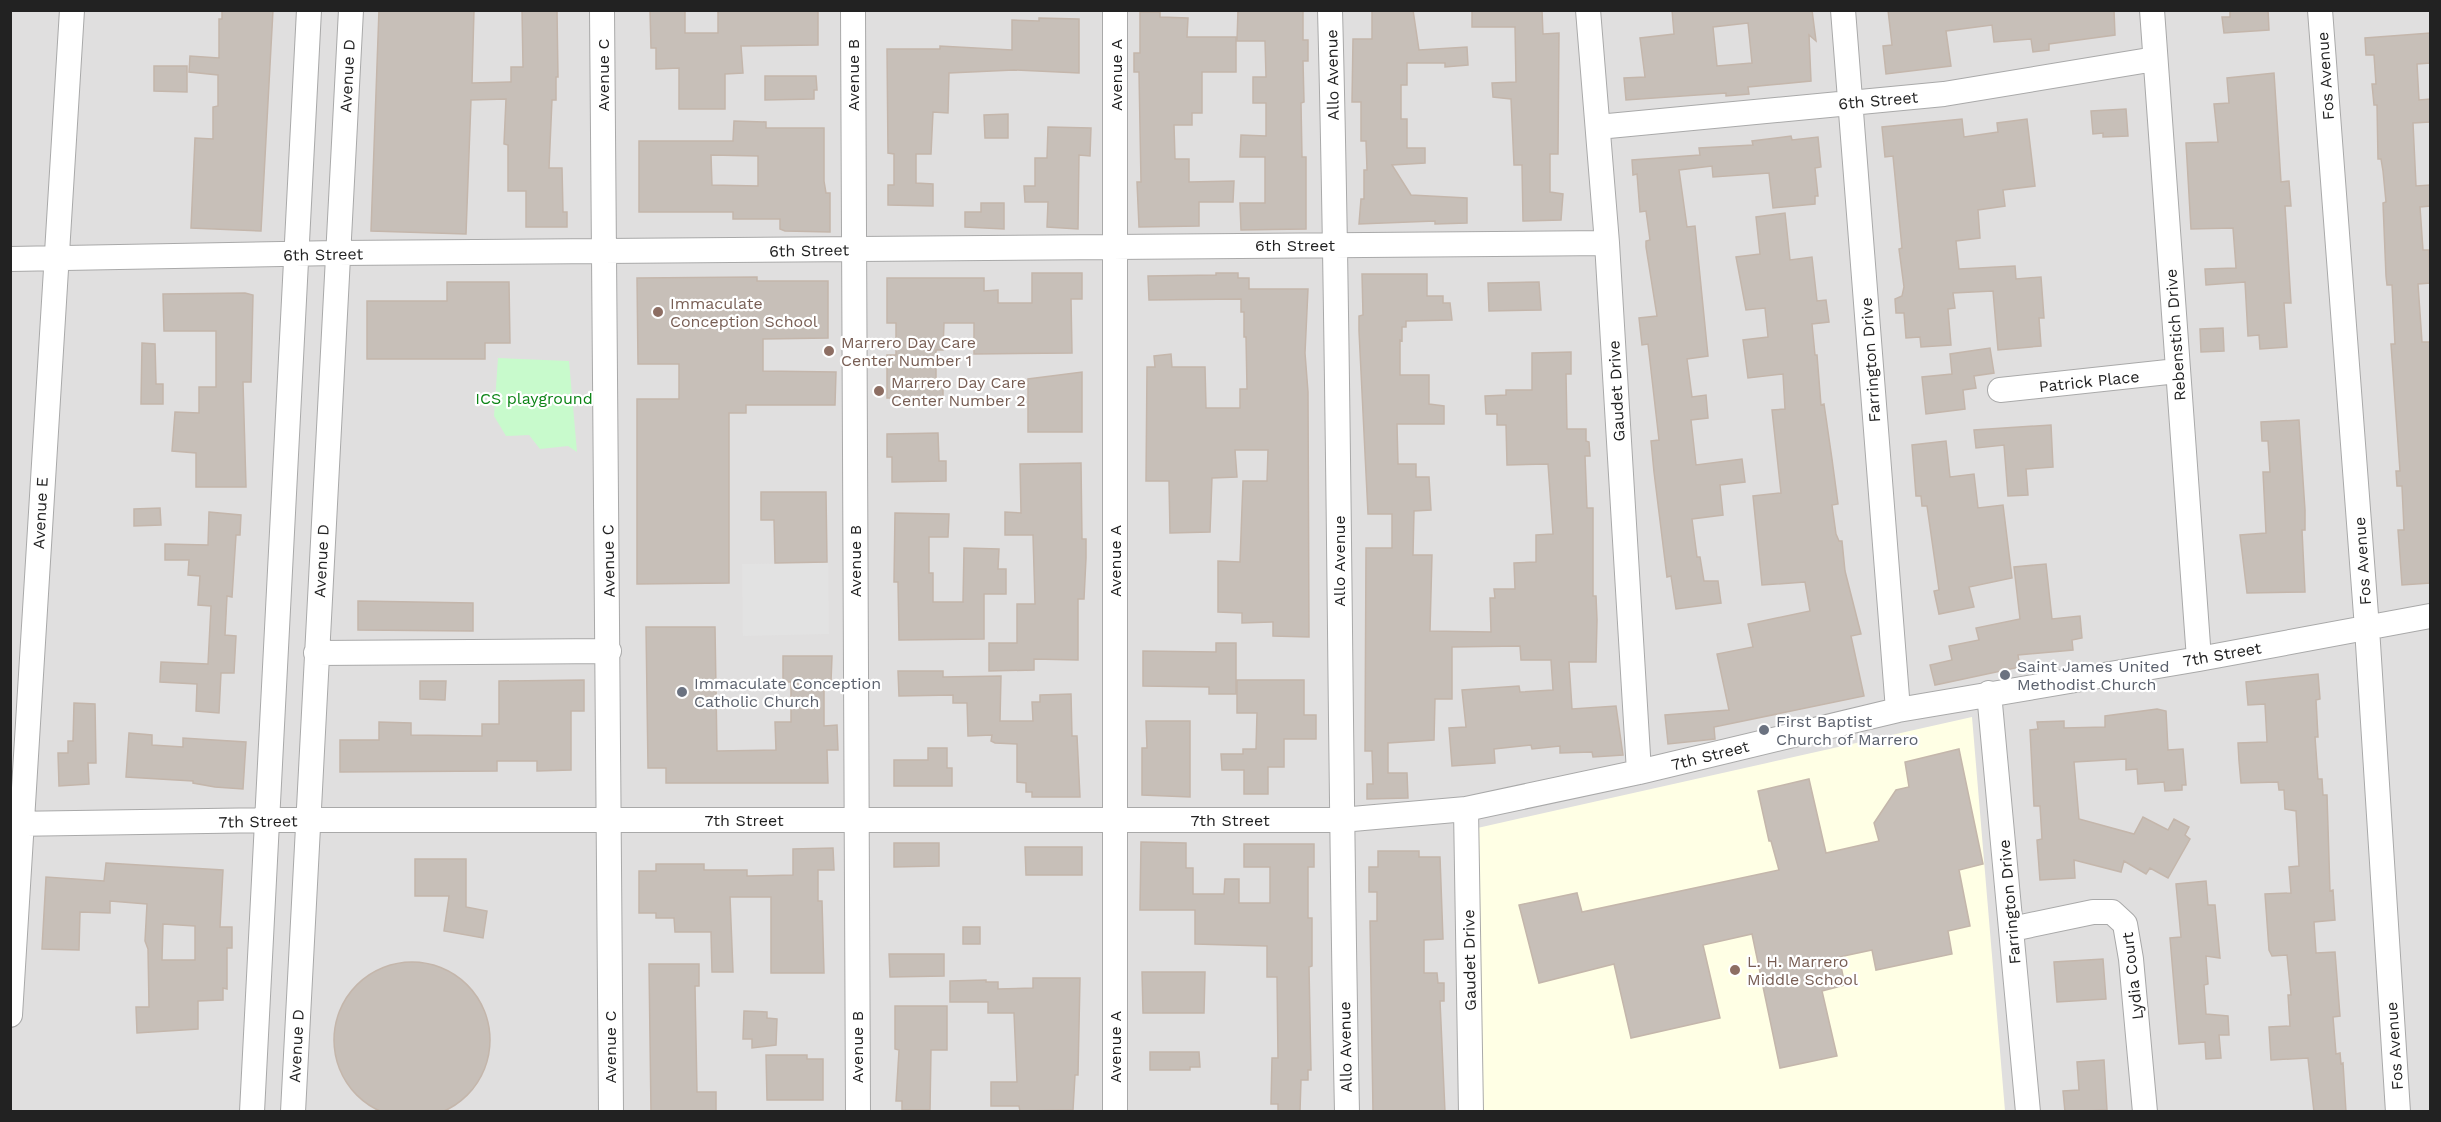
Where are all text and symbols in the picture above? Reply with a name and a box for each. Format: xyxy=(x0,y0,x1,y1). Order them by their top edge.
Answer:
street label: Allo Avenue xyxy=(1322,29,1343,121)
street label: Fos Avenue xyxy=(2313,31,2338,121)
street label: Avenue C xyxy=(594,38,613,112)
street label: Avenue D xyxy=(336,39,359,113)
street label: Avenue B xyxy=(844,39,863,111)
street label: Avenue A xyxy=(1107,39,1126,111)
street label: 6th Street xyxy=(1837,88,1919,113)
street label: 6th Street xyxy=(1255,236,1335,255)
street label: 6th Street xyxy=(769,240,849,261)
street label: 6th Street xyxy=(283,244,363,265)
street label: Rebenstich Drive xyxy=(2161,268,2190,402)
place label: Immaculate Conception School xyxy=(670,294,818,331)
street label: Farrington Drive xyxy=(1857,297,1884,423)
marker: Immaculate Conception School xyxy=(651,305,665,319)
place label: Marrero Day Care Center Number 1 xyxy=(841,333,976,370)
street label: Gaudet Drive xyxy=(1604,340,1629,442)
marker: Marrero Day Care Center Number 1 xyxy=(822,344,836,358)
street label: Patrick Place xyxy=(2038,367,2140,396)
place label: Marrero Day Care Center Number 2 xyxy=(891,373,1026,410)
marker: Marrero Day Care Center Number 2 xyxy=(872,384,886,398)
park label: ICS playground xyxy=(475,389,593,408)
street label: Avenue E xyxy=(29,476,52,550)
street label: Allo Avenue xyxy=(1330,515,1349,607)
street label: Fos Avenue xyxy=(2350,516,2375,606)
street label: Avenue D xyxy=(310,524,333,598)
street label: Avenue C xyxy=(598,524,619,598)
street label: Avenue B xyxy=(846,525,865,597)
street label: Avenue A xyxy=(1106,525,1125,597)
street label: 7th Street xyxy=(2181,638,2263,671)
place label: Saint James United Methodist Church xyxy=(2017,657,2170,694)
marker: Saint James United Methodist Church xyxy=(1998,668,2012,682)
place label: Immaculate Conception Catholic Church xyxy=(694,674,881,711)
marker: Immaculate Conception Catholic Church xyxy=(675,685,689,699)
place label: First Baptist Church of Marrero xyxy=(1776,712,1918,749)
marker: First Baptist Church of Marrero xyxy=(1757,723,1771,737)
street label: 7th Street xyxy=(1669,737,1751,774)
street label: 7th Street xyxy=(218,811,298,832)
street label: 7th Street xyxy=(704,811,784,830)
street label: 7th Street xyxy=(1190,811,1270,830)
street label: Farrington Drive xyxy=(1995,839,2024,965)
street label: Gaudet Drive xyxy=(1459,909,1480,1011)
street label: Lydia Court xyxy=(2118,931,2147,1021)
place label: L. H. Marrero Middle School xyxy=(1747,952,1858,989)
marker: L. H. Marrero Middle School xyxy=(1728,963,1742,977)
street label: Allo Avenue xyxy=(1335,1001,1356,1093)
street label: Fos Avenue xyxy=(2382,1001,2407,1091)
street label: Avenue D xyxy=(285,1009,308,1083)
street label: Avenue C xyxy=(601,1010,620,1084)
street label: Avenue B xyxy=(848,1011,867,1083)
street label: Avenue A xyxy=(1106,1011,1125,1083)

